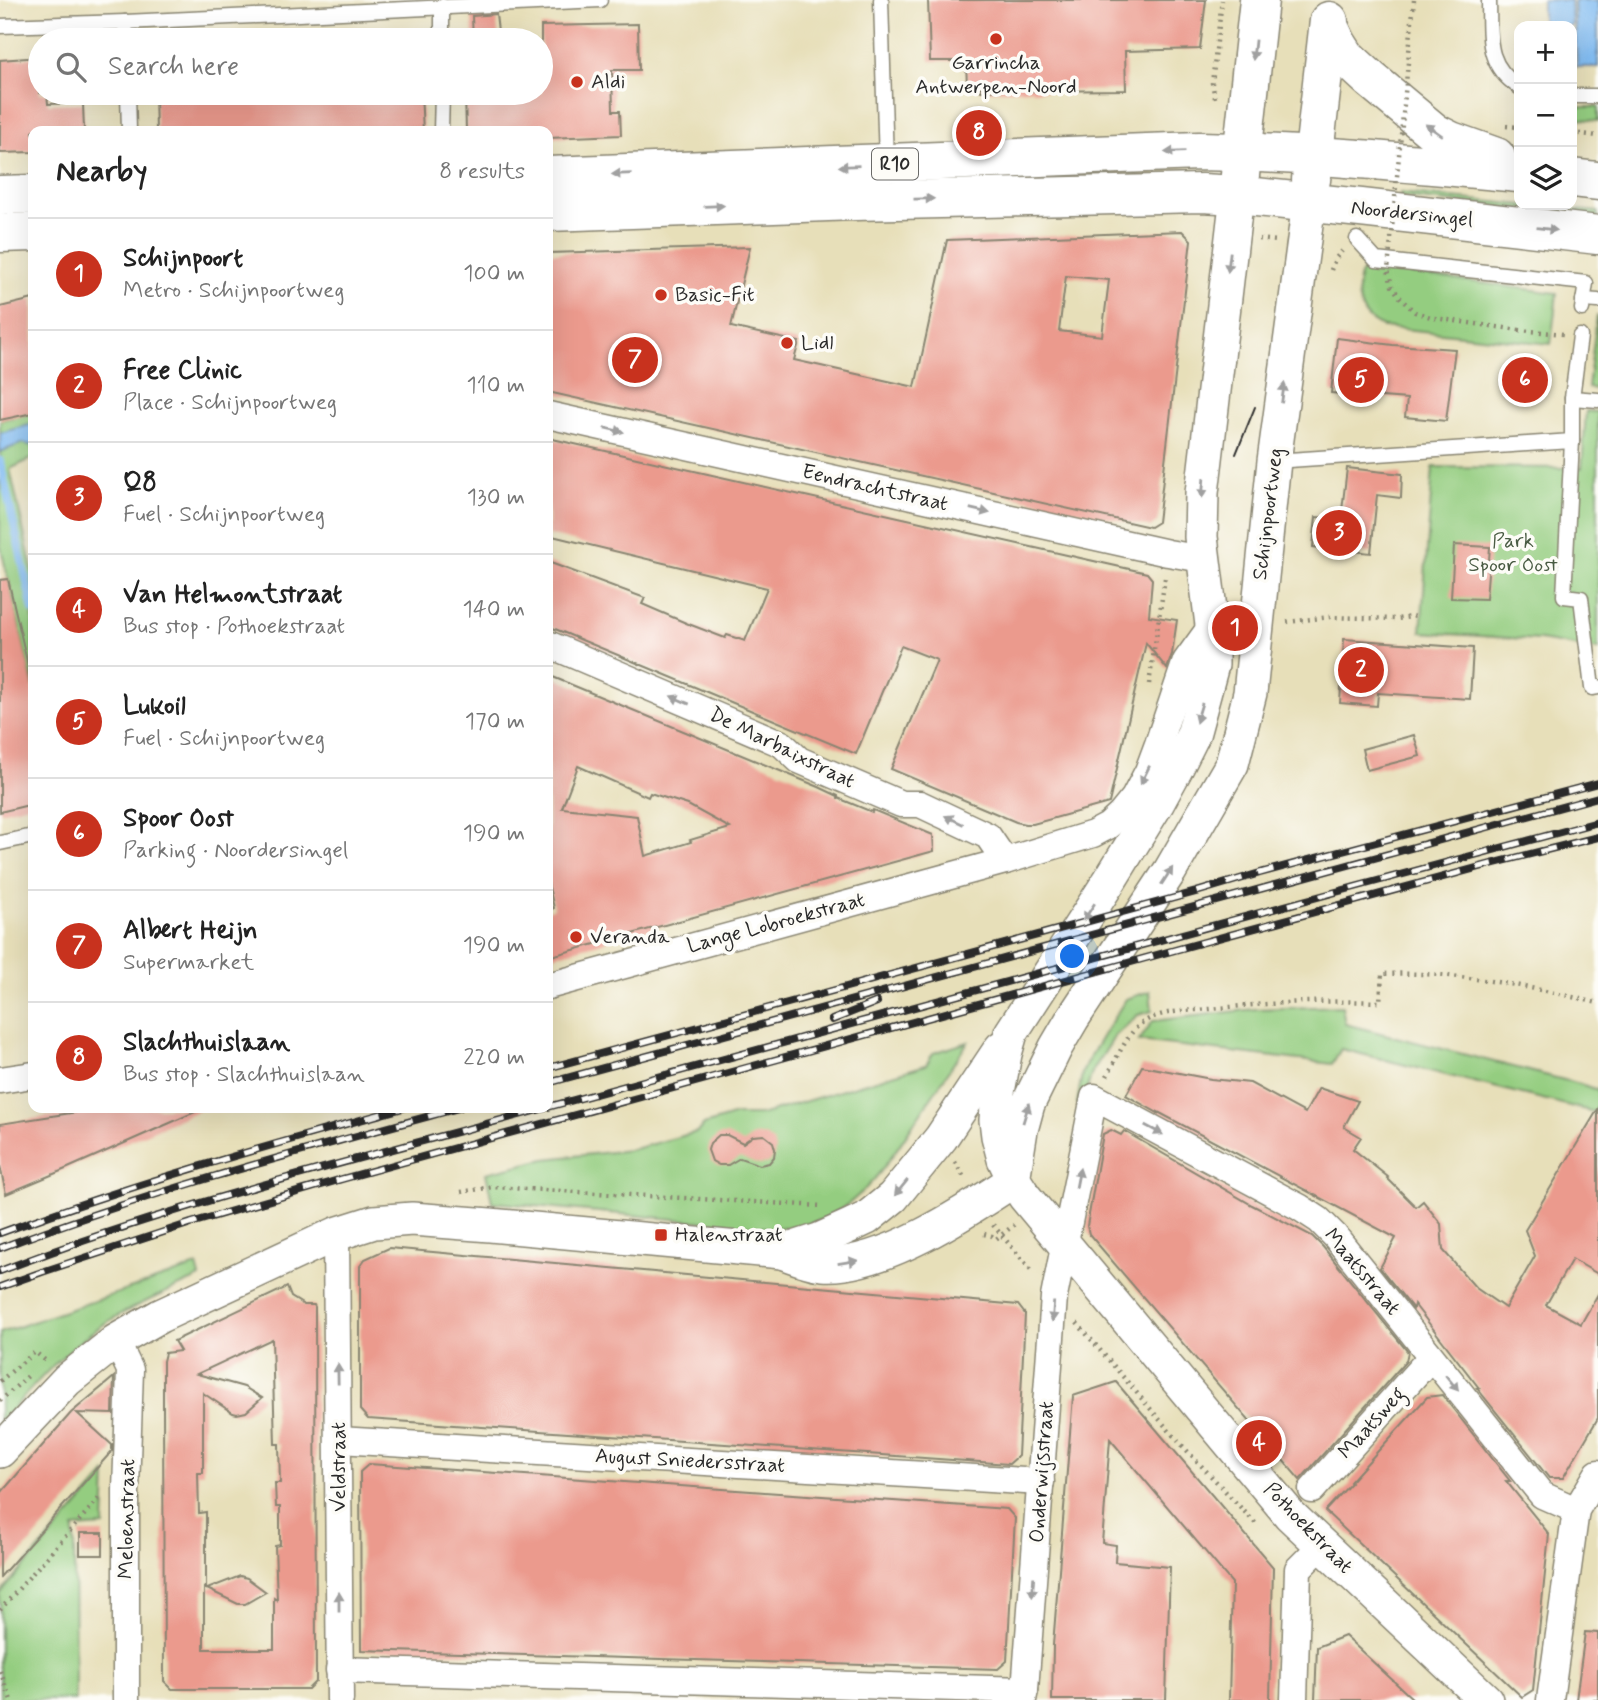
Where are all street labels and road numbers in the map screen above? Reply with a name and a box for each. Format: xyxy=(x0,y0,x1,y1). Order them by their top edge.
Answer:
road number: R10 xyxy=(872,148,918,180)
street label: Noordersingel xyxy=(1350,194,1474,234)
street label: Schijnpoortweg xyxy=(1246,446,1290,582)
street label: Eendrachtstraat xyxy=(799,458,951,518)
street label: De Marbaixstraat xyxy=(704,701,860,795)
street label: Lange Lobroekstraat xyxy=(684,886,868,961)
street label: Maatsstraat xyxy=(1317,1222,1407,1322)
street label: Maatsweg xyxy=(1332,1381,1414,1467)
street label: Onderwijsstraat xyxy=(1023,1400,1061,1544)
street label: Veldstraat xyxy=(325,1422,353,1512)
street label: August Sniedersstraat xyxy=(594,1442,786,1480)
street label: Meloenstraat xyxy=(112,1459,142,1579)
street label: Pothoekstraat xyxy=(1257,1476,1359,1580)

